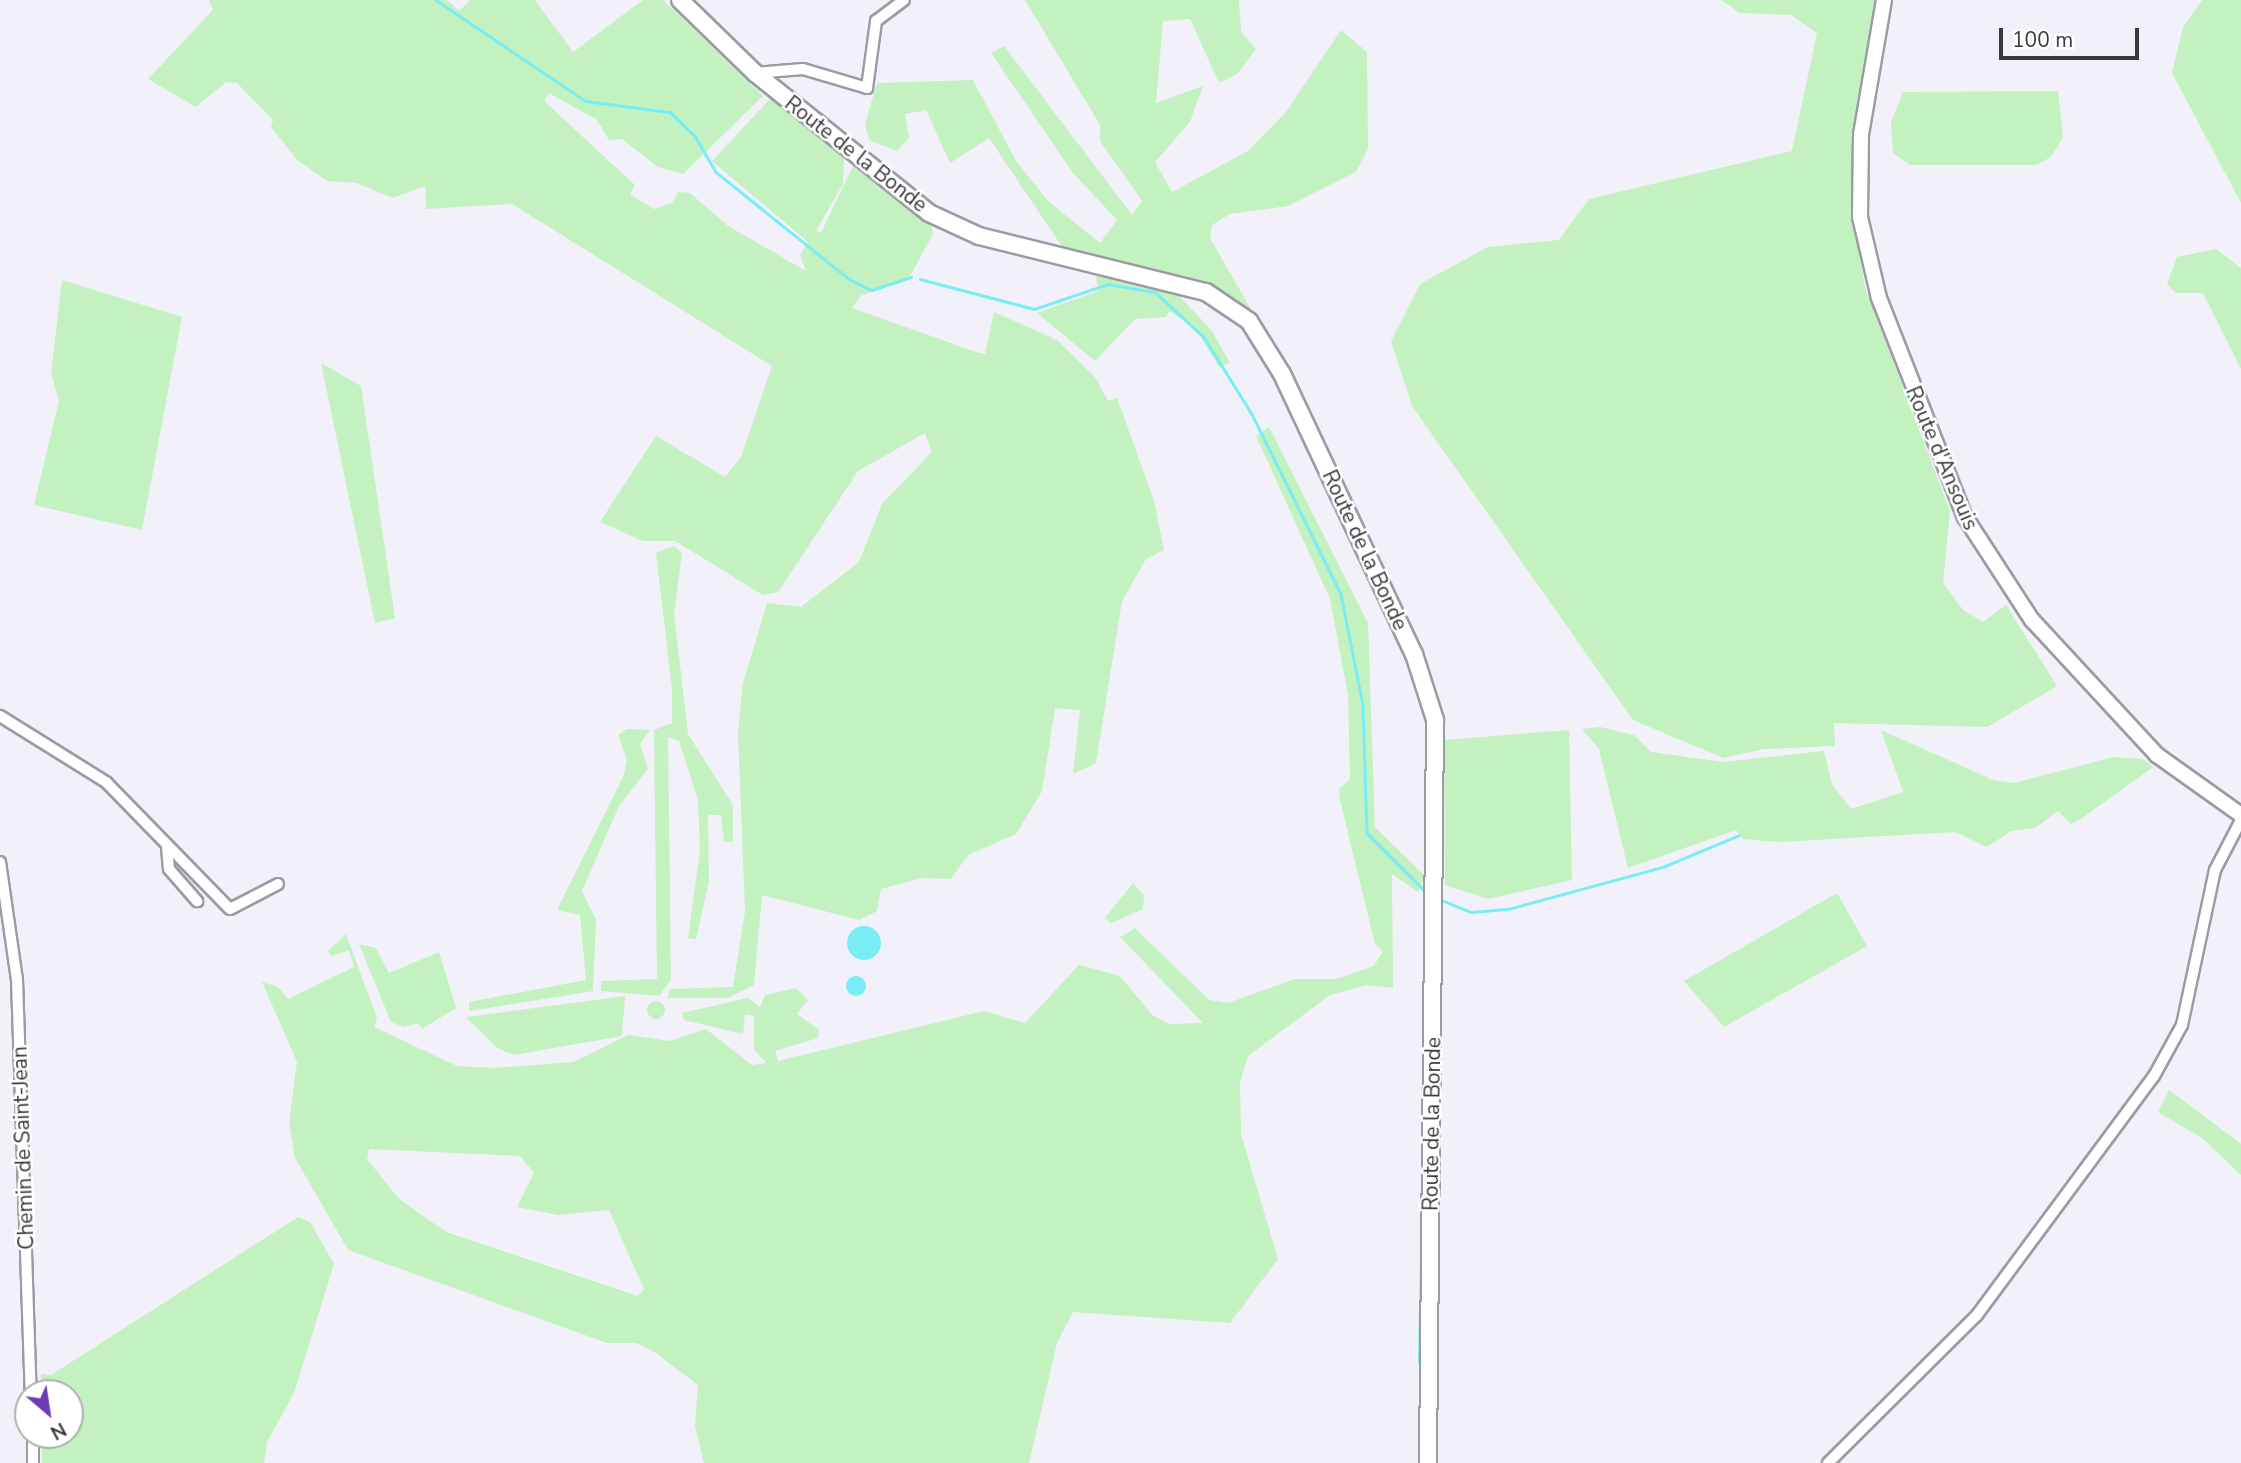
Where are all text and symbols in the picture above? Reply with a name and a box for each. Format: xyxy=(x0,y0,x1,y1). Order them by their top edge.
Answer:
scale bar xyxy=(2003,14,2143,58)
text: 100 m xyxy=(2012,26,2073,54)
street label: Route de la Bonde xyxy=(780,91,932,217)
street label: Route d'Ansouis xyxy=(1900,382,1984,534)
street label: Route de la Bonde xyxy=(1317,466,1413,634)
street label: Route de la Bonde xyxy=(1418,1037,1446,1211)
street label: Chemin de Saint-Jean xyxy=(7,1046,39,1250)
north arrow xyxy=(14,1379,84,1449)
text: N xyxy=(46,1416,71,1445)

